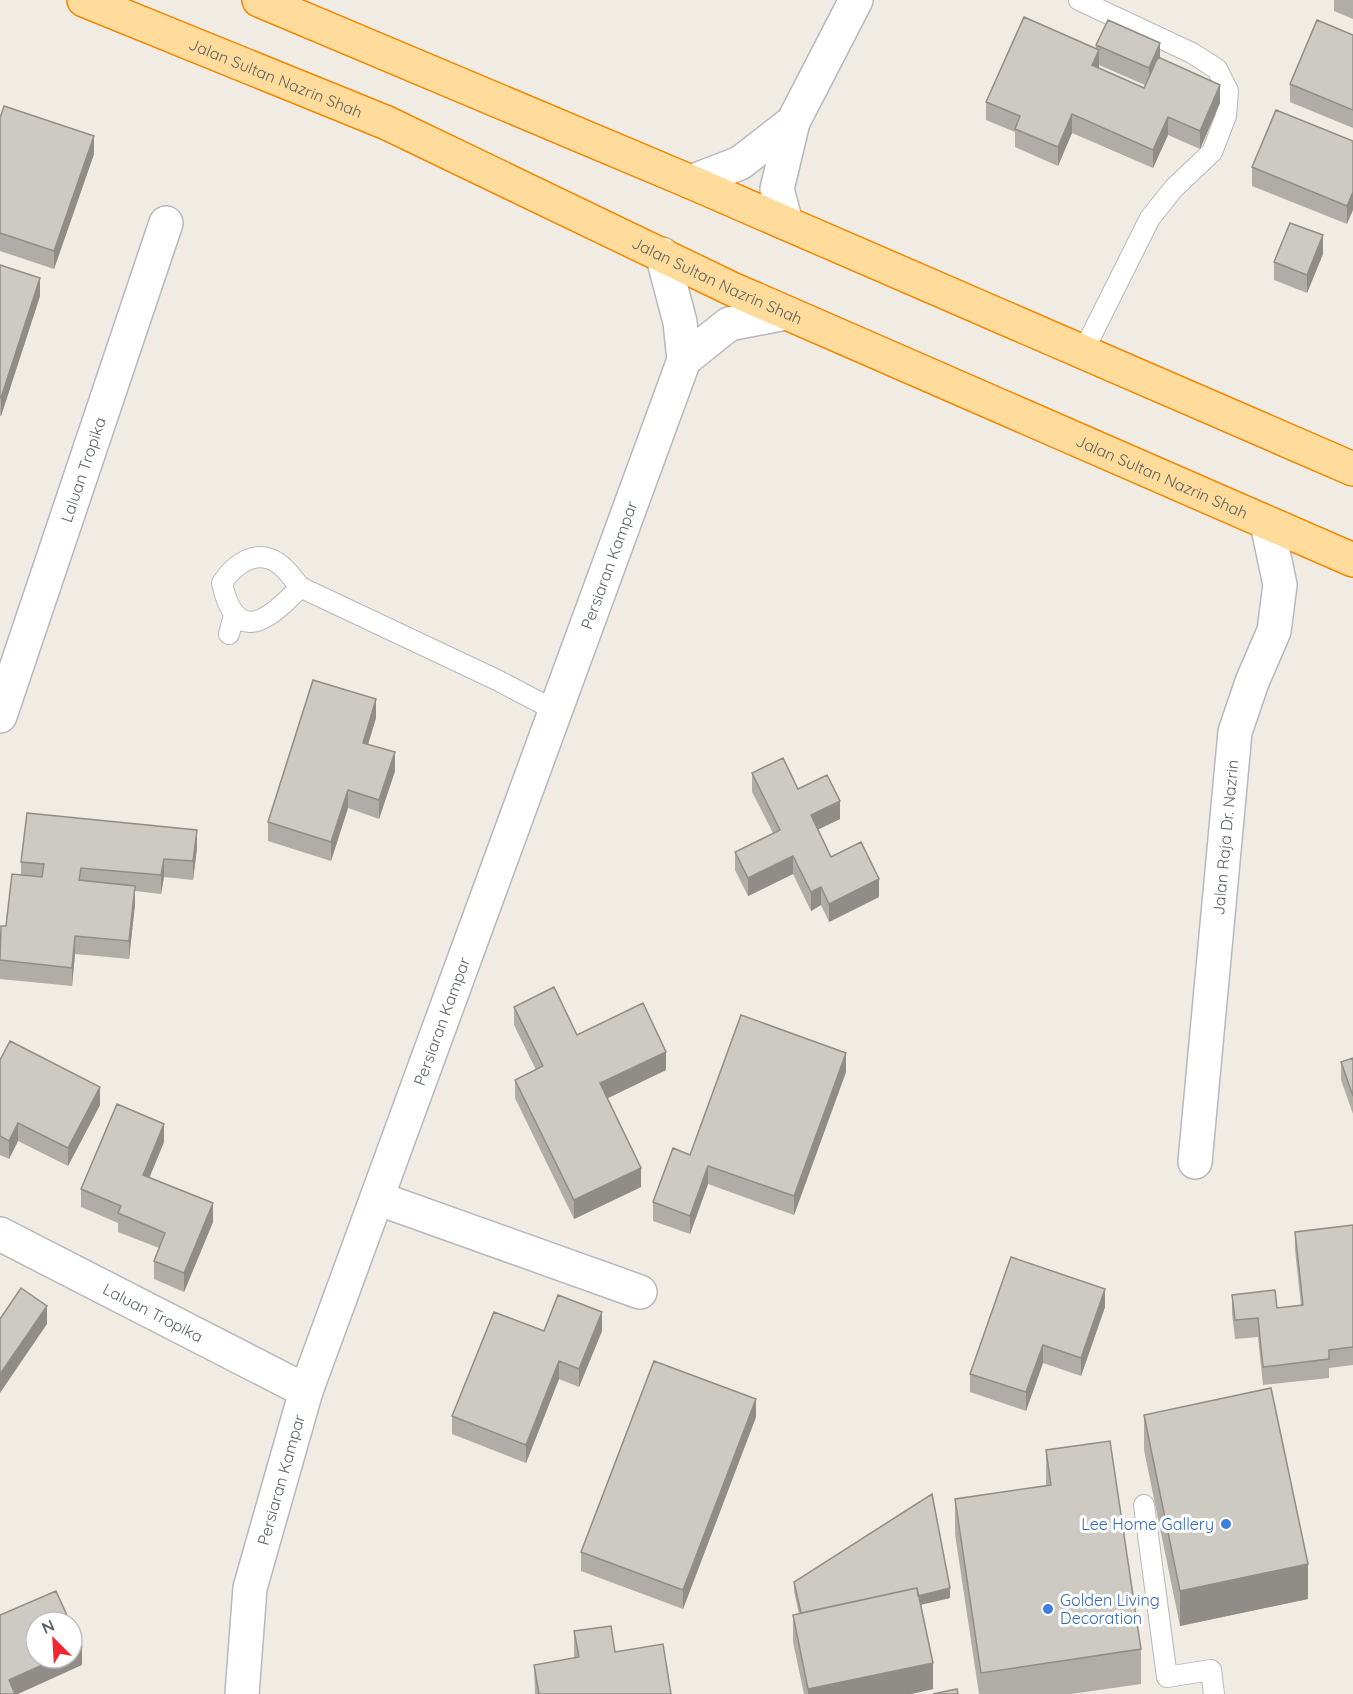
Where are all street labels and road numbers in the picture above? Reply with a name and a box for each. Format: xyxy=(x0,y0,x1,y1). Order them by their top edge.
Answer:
street label: Jalan Sultan Nazrin Shah xyxy=(186,34,366,122)
street label: Jalan Sultan Nazrin Shah xyxy=(629,232,806,329)
street label: Laluan Tropika xyxy=(56,414,110,525)
street label: Jalan Sultan Nazrin Shah xyxy=(1073,430,1251,523)
street label: Persiaran Kampar xyxy=(576,498,642,632)
street label: Jalan Raja Dr. Nazrin xyxy=(1208,759,1242,916)
street label: Persiaran Kampar xyxy=(409,954,474,1088)
street label: Laluan Tropika xyxy=(100,1279,206,1346)
street label: Persiaran Kampar xyxy=(253,1412,309,1547)

